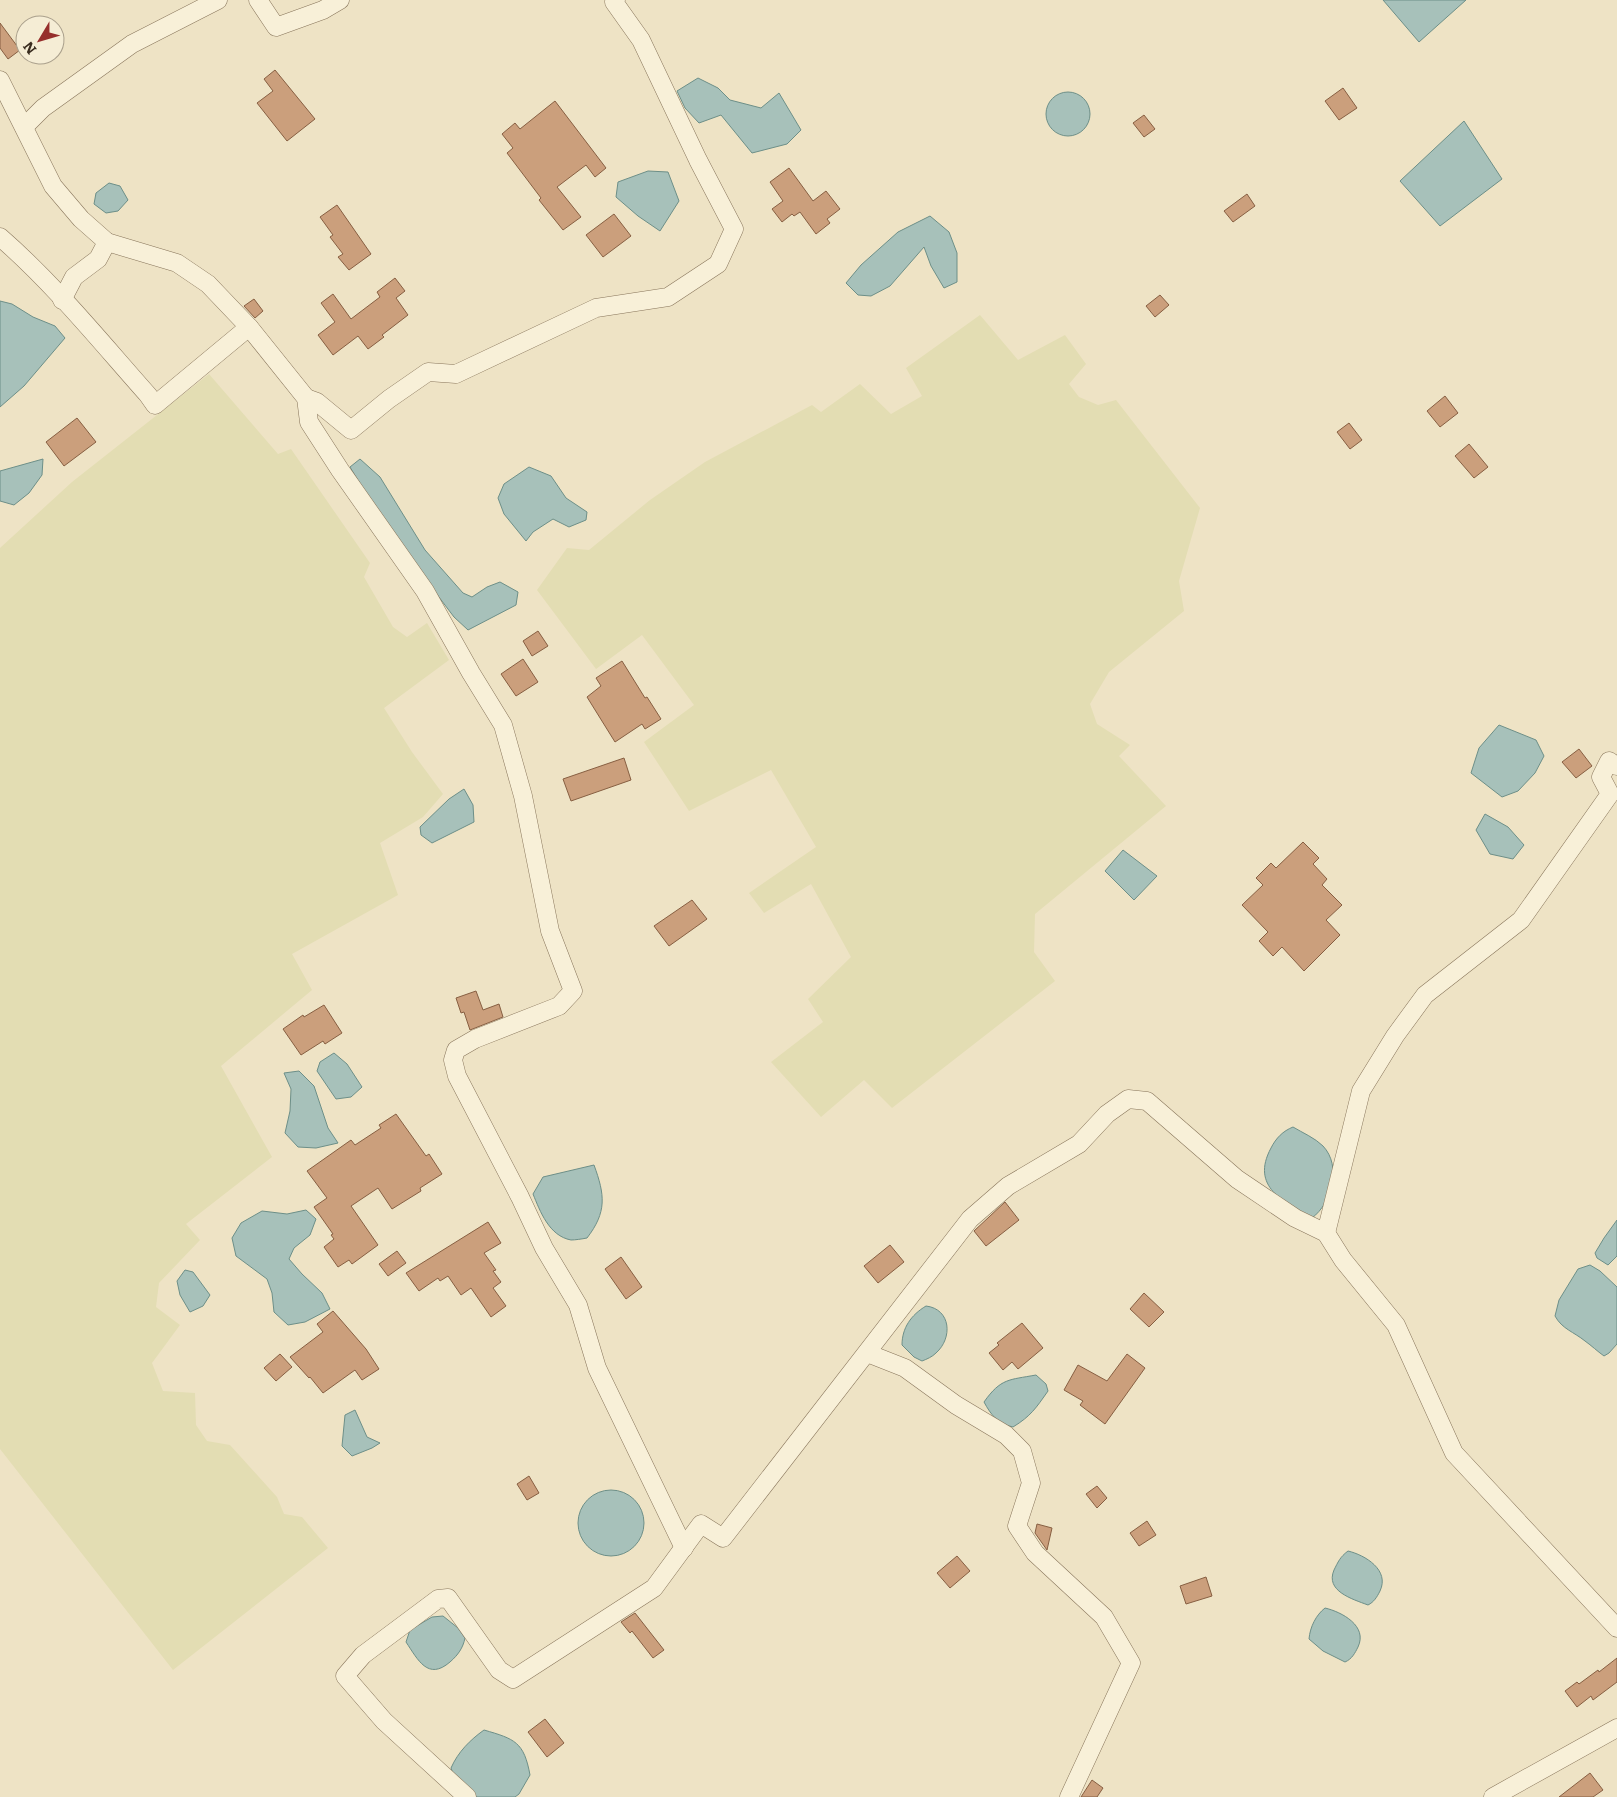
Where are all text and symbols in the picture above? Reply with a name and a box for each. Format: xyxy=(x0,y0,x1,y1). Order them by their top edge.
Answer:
north arrow xyxy=(15,15,65,65)
text: N xyxy=(17,38,40,59)

